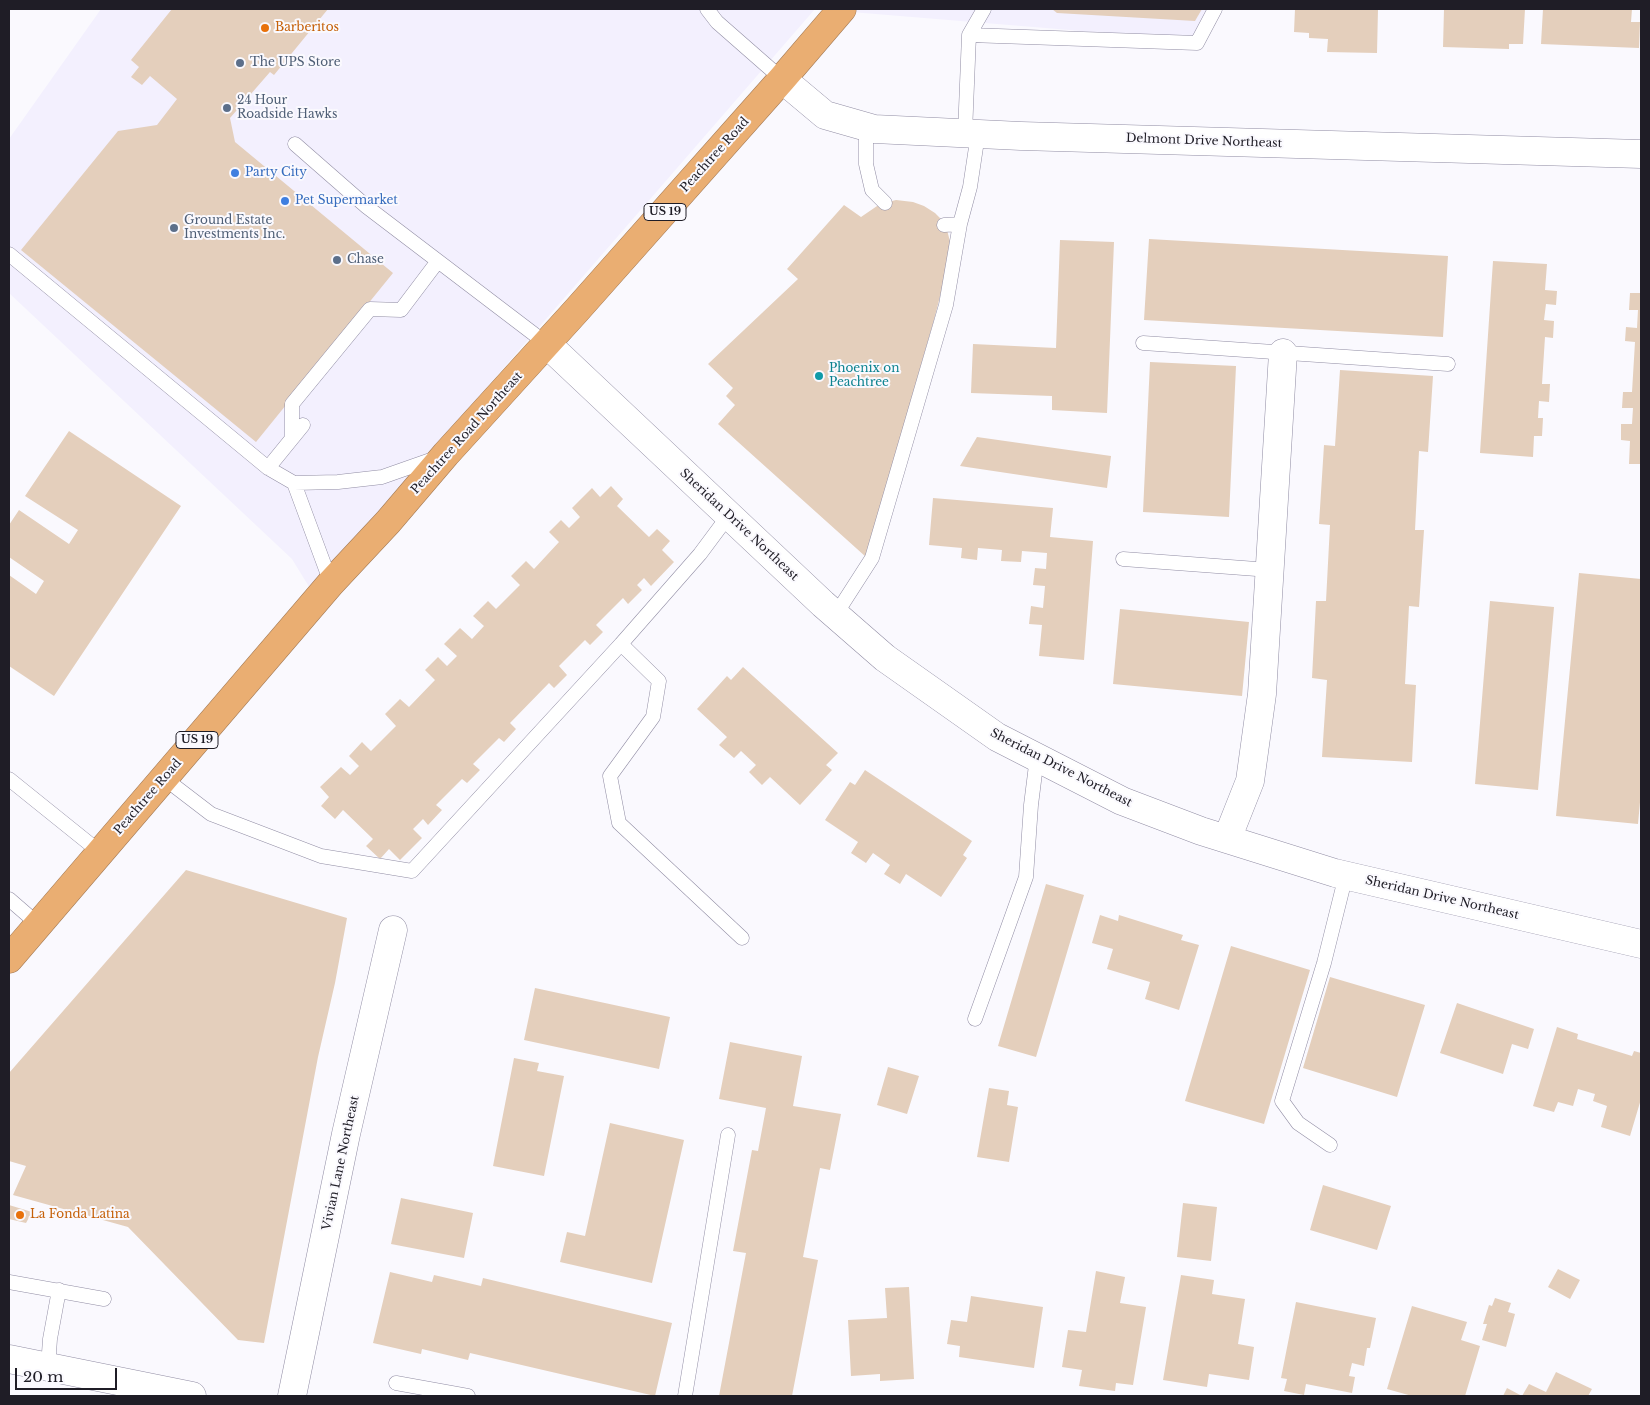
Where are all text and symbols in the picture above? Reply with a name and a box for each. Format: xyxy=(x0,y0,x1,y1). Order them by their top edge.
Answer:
place label: Barberitos xyxy=(275,21,339,35)
marker: Barberitos xyxy=(259,22,271,34)
place label: The UPS Store xyxy=(250,56,341,70)
marker: The UPS Store xyxy=(234,57,246,69)
place label: 24 Hour Roadside Hawks xyxy=(237,94,337,122)
marker: 24 Hour Roadside Hawks xyxy=(221,102,233,114)
street label: Peachtree Road xyxy=(678,115,752,195)
street label: Delmont Drive Northeast xyxy=(1126,131,1282,151)
place label: Party City xyxy=(245,166,307,180)
marker: Party City xyxy=(229,167,241,179)
place label: Pet Supermarket xyxy=(295,194,398,208)
marker: Pet Supermarket xyxy=(279,195,291,207)
road number: US 19 xyxy=(644,203,686,220)
place label: Ground Estate Investments Inc. xyxy=(184,214,285,242)
marker: Ground Estate Investments Inc. xyxy=(168,222,180,234)
place label: Chase xyxy=(347,253,384,267)
marker: Chase xyxy=(331,254,343,266)
place label: Phoenix on Peachtree xyxy=(829,362,899,390)
street label: Peachtree Road Northeast xyxy=(408,369,526,497)
marker: Phoenix on Peachtree xyxy=(813,370,825,382)
street label: Sheridan Drive Northeast xyxy=(677,466,801,584)
street label: Sheridan Drive Northeast xyxy=(988,726,1134,810)
road number: US 19 xyxy=(176,732,218,748)
street label: Peachtree Road xyxy=(111,756,185,838)
street label: Sheridan Drive Northeast xyxy=(1364,873,1520,923)
street label: Vivian Lane Northeast xyxy=(320,1094,362,1232)
place label: La Fonda Latina xyxy=(30,1208,130,1222)
marker: La Fonda Latina xyxy=(14,1209,26,1221)
scale bar xyxy=(18,1358,120,1390)
text: 20 m xyxy=(23,1367,63,1386)

